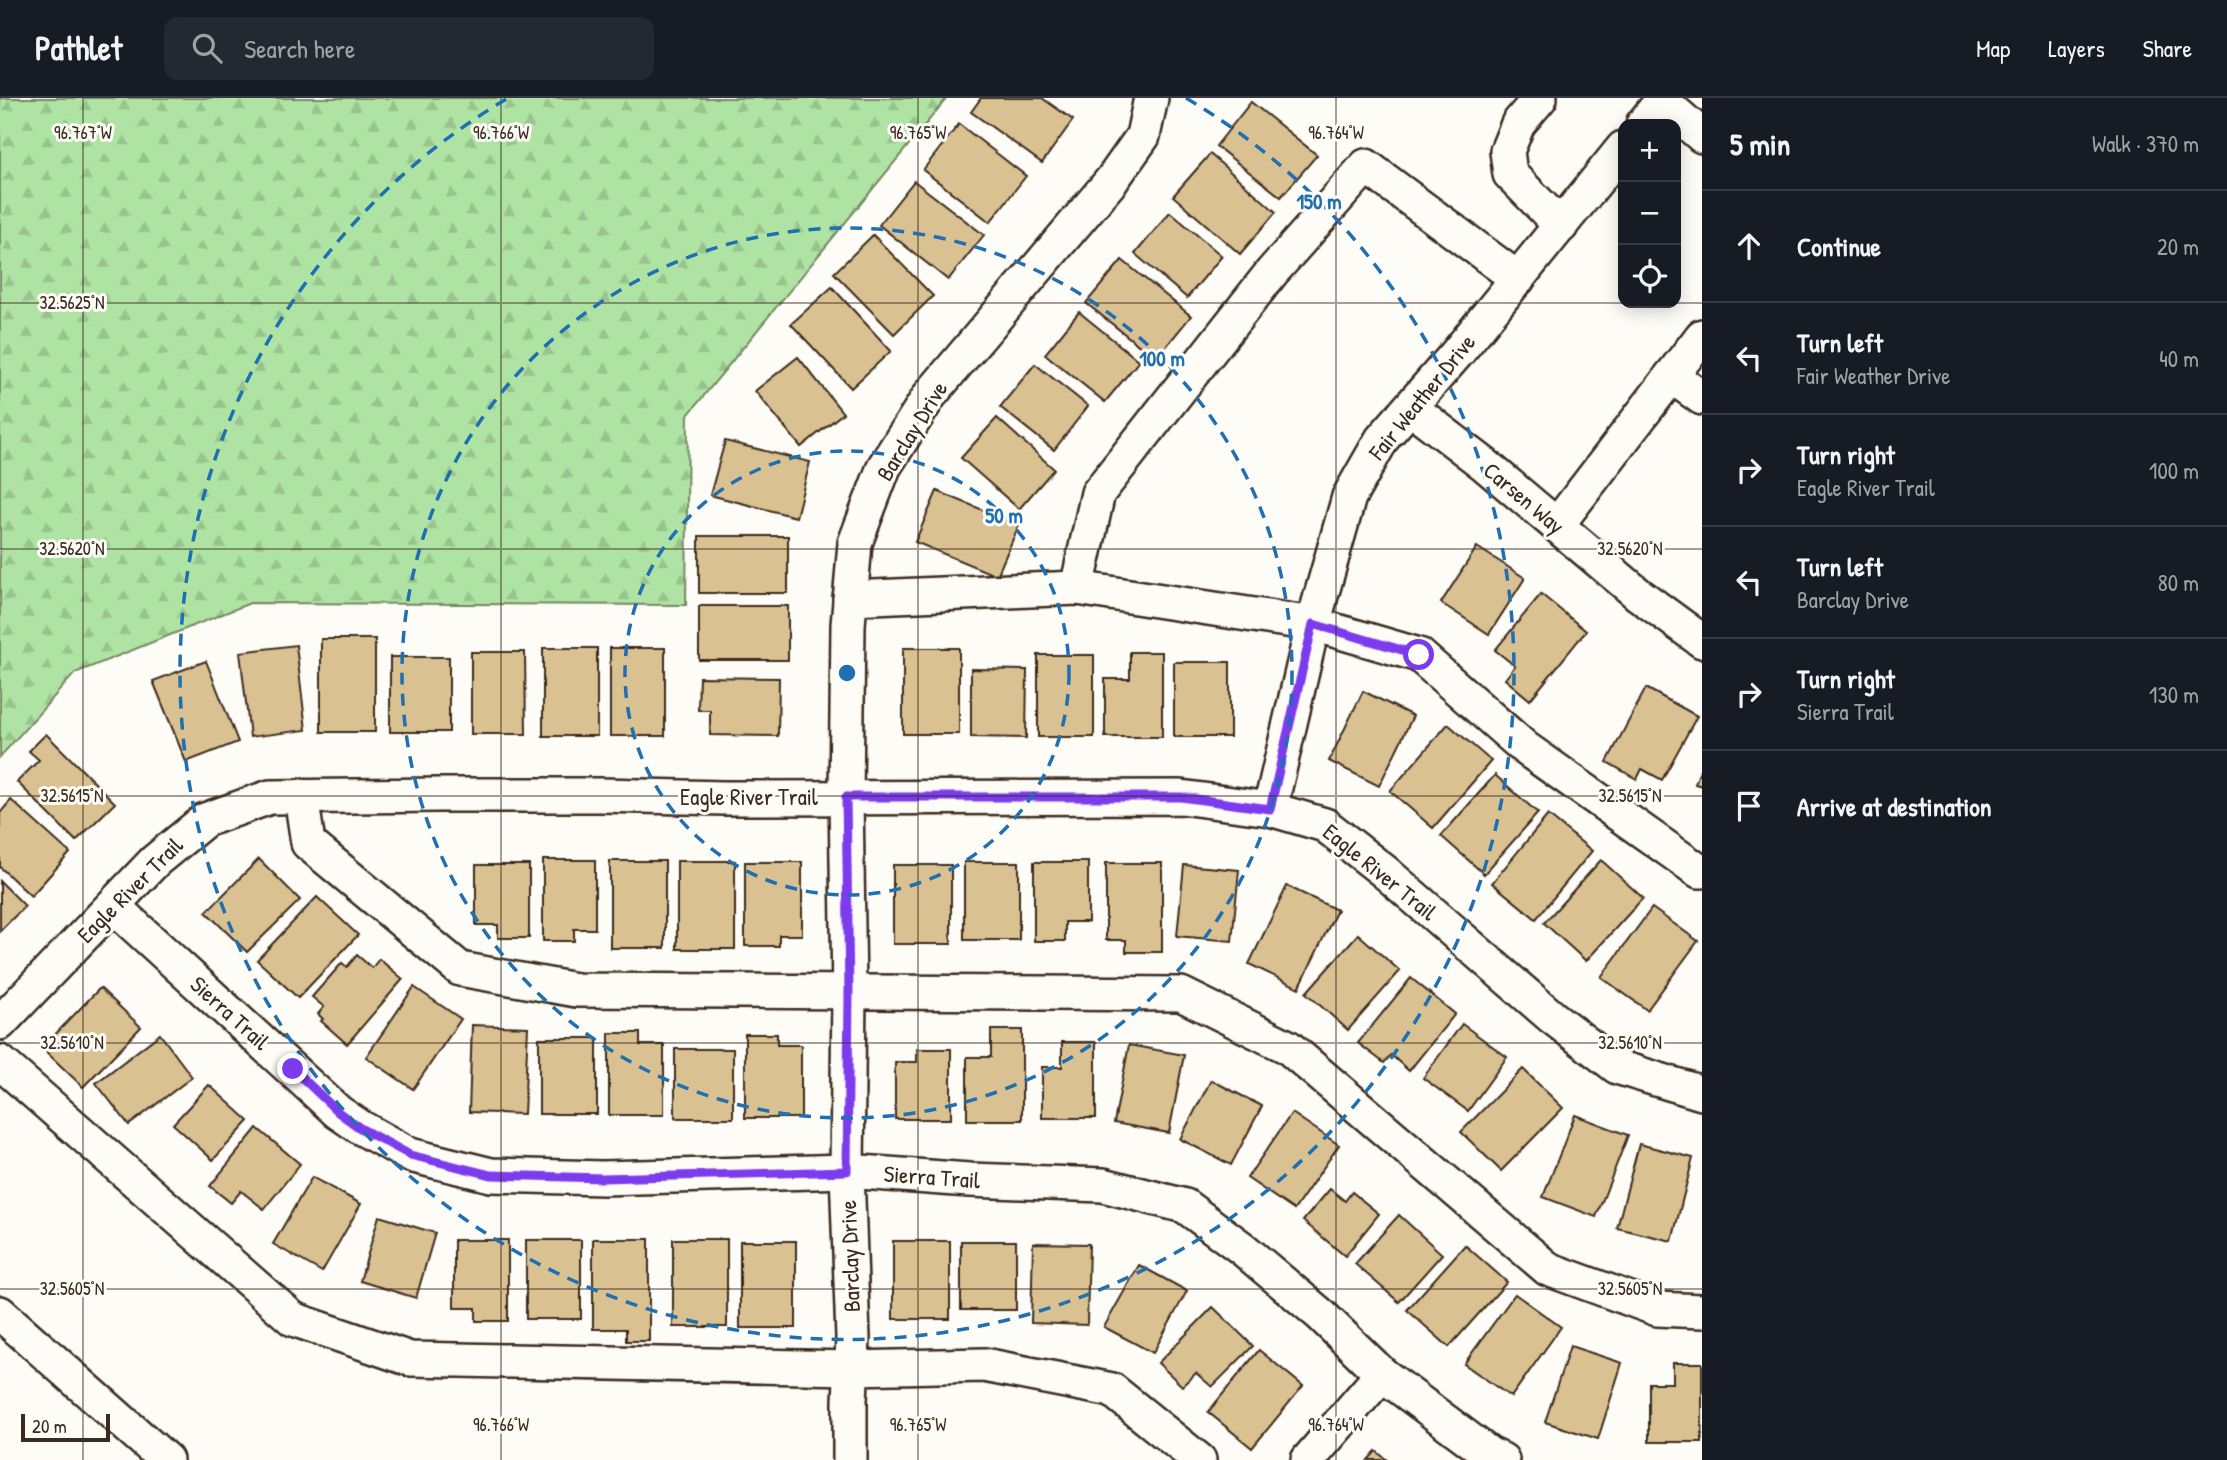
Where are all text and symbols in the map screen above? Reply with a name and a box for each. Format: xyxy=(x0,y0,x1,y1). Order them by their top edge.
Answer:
search box xyxy=(164,17,654,80)
text: Pathlet xyxy=(35,26,122,70)
icon: search xyxy=(188,29,226,67)
text: Search here xyxy=(244,31,355,66)
text: Map xyxy=(1976,32,2010,64)
text: Layers xyxy=(2048,32,2105,64)
text: Share xyxy=(2143,32,2192,64)
map controls xyxy=(1618,119,1681,308)
button: + xyxy=(1618,119,1681,182)
text: 96.767°W xyxy=(54,120,112,145)
text: 96.766°W xyxy=(473,120,529,145)
text: 96.765°W xyxy=(890,120,946,145)
text: 96.764°W xyxy=(1308,120,1364,145)
text: 5 min xyxy=(1730,124,1790,164)
text: Walk · 370 m xyxy=(2092,128,2199,159)
button: − xyxy=(1618,182,1681,245)
text: 150 m xyxy=(1296,187,1342,216)
icon: ahead xyxy=(1730,227,1768,265)
text: Continue xyxy=(1797,229,1881,264)
text: 20 m xyxy=(2157,231,2199,262)
button: locate xyxy=(1618,245,1681,308)
text: 32.5625°N xyxy=(40,290,104,315)
text: Turn left xyxy=(1797,325,1883,360)
street label: Fair Weather Drive xyxy=(1361,327,1482,467)
icon: left xyxy=(1730,339,1768,377)
text: 40 m xyxy=(2159,343,2199,374)
text: 100 m xyxy=(1139,344,1185,373)
text: Fair Weather Drive xyxy=(1797,360,1950,391)
street label: Barclay Drive xyxy=(869,375,954,486)
text: Turn right xyxy=(1797,437,1895,472)
icon: right xyxy=(1730,451,1768,489)
street label: Carsen Way xyxy=(1477,455,1572,541)
text: 100 m xyxy=(2149,455,2199,486)
text: Eagle River Trail xyxy=(1797,472,1935,503)
text: 50 m xyxy=(985,501,1023,530)
text: 32.5620°N xyxy=(39,536,105,561)
text: 32.5620°N xyxy=(1597,536,1663,561)
text: Turn left xyxy=(1797,549,1883,584)
icon: left xyxy=(1730,563,1768,601)
text: 80 m xyxy=(2158,567,2199,598)
text: Barclay Drive xyxy=(1797,584,1909,615)
route start xyxy=(1403,639,1434,670)
centre of rings xyxy=(835,661,859,685)
text: Turn right xyxy=(1797,661,1895,696)
icon: right xyxy=(1730,675,1768,713)
text: 130 m xyxy=(2149,679,2199,710)
text: Sierra Trail xyxy=(1797,696,1894,727)
street label: Eagle River Trail xyxy=(680,781,819,812)
text: 32.5615°N xyxy=(40,783,104,808)
text: 32.5615°N xyxy=(1598,783,1662,808)
icon: arrive xyxy=(1730,787,1768,825)
text: Arrive at destination xyxy=(1797,789,1992,824)
street label: Eagle River Trail xyxy=(1317,816,1444,928)
street label: Eagle River Trail xyxy=(70,829,190,949)
street label: Sierra Trail xyxy=(184,969,277,1057)
text: 32.5610°N xyxy=(40,1030,104,1055)
text: 32.5610°N xyxy=(1598,1030,1662,1055)
route end xyxy=(277,1053,308,1084)
street label: Sierra Trail xyxy=(883,1158,982,1195)
street label: Barclay Drive xyxy=(832,1200,867,1312)
text: 32.5605°N xyxy=(40,1276,104,1301)
text: 32.5605°N xyxy=(1598,1276,1662,1301)
scale bar xyxy=(21,1411,110,1443)
text: 96.766°W xyxy=(473,1412,529,1437)
text: 96.765°W xyxy=(890,1412,946,1437)
text: 96.764°W xyxy=(1308,1412,1364,1437)
text: 20 m xyxy=(32,1413,67,1439)

